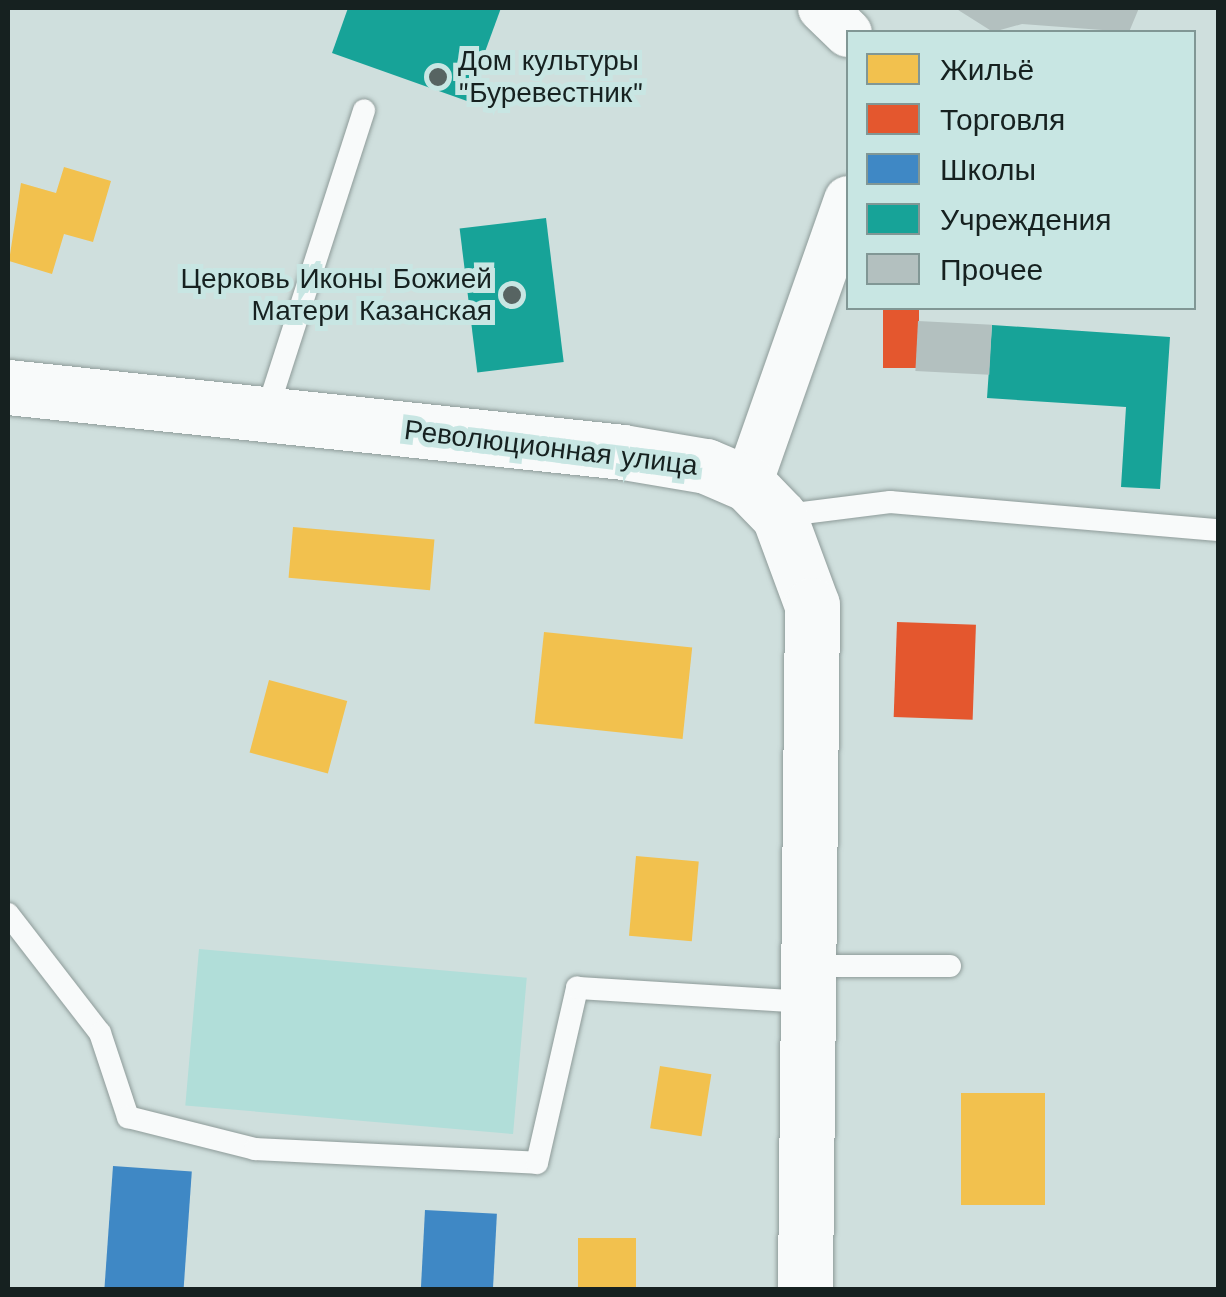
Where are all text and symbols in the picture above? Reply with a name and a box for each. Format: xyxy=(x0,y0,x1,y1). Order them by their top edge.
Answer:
legend xyxy=(846,30,1196,310)
place label: Дом культуры "Буревестник" xyxy=(458,44,643,110)
text: Жильё xyxy=(940,52,1034,87)
marker: Дом культуры "Буревестник" xyxy=(427,66,449,88)
text: Торговля xyxy=(940,102,1065,137)
text: Школы xyxy=(940,152,1036,187)
text: Учреждения xyxy=(940,202,1112,237)
text: Прочее xyxy=(940,252,1043,287)
place label: Церковь Иконы Божией Матери Казанская xyxy=(180,262,492,328)
marker: Церковь Иконы Божией Матери Казанская xyxy=(501,284,523,306)
street label: Революционная улица xyxy=(402,413,700,483)

